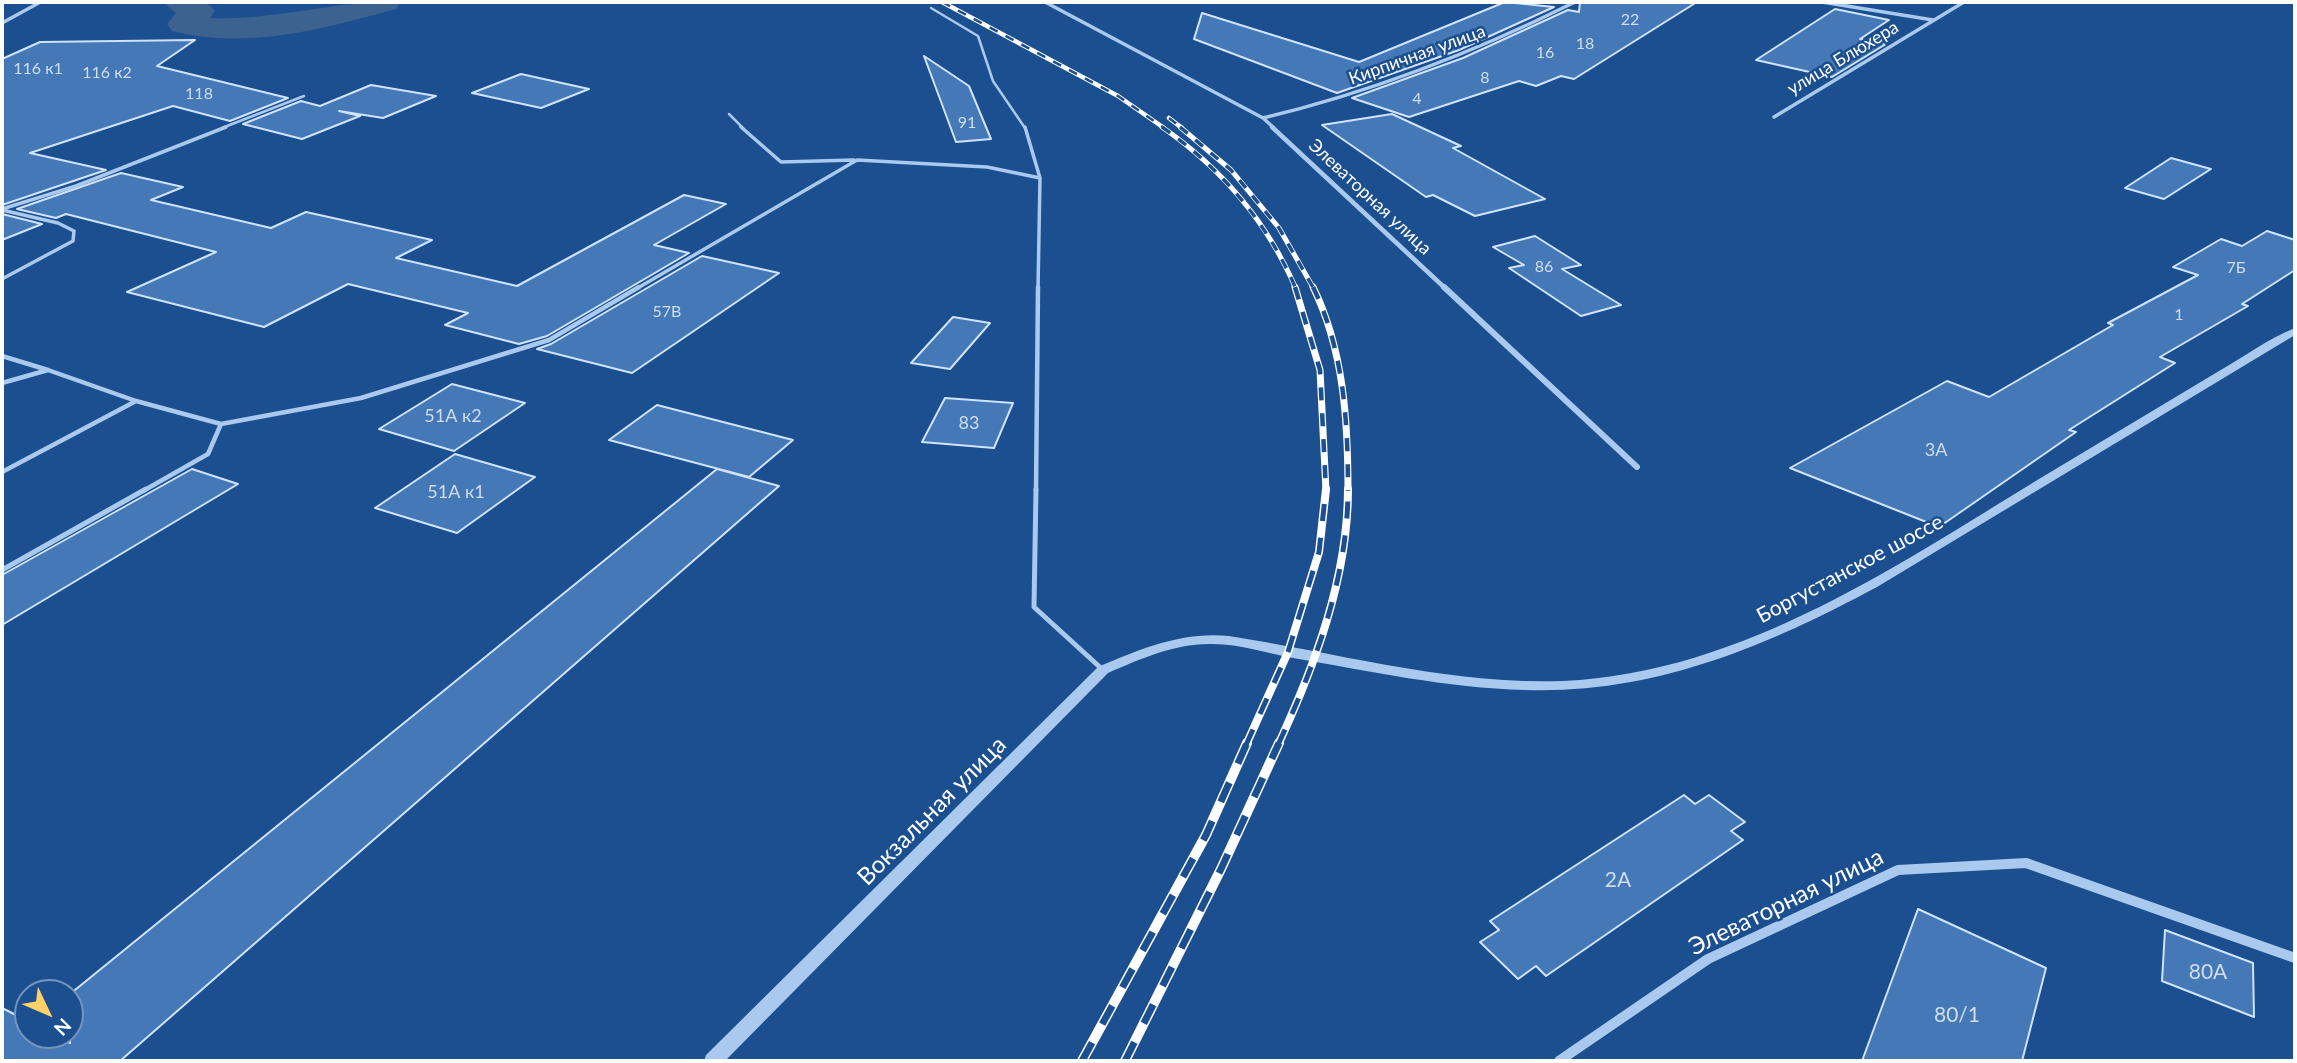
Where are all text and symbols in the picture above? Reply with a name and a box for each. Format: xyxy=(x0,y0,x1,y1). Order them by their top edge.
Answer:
house number: 22 xyxy=(1621,10,1639,30)
street label: улица Блюхера xyxy=(1783,16,1903,100)
street label: Кирпичная улица xyxy=(1346,20,1488,90)
house number: 18 xyxy=(1576,34,1594,54)
house number: 16 xyxy=(1536,43,1554,63)
house number: 116 к1 xyxy=(13,59,63,79)
house number: 116 к2 xyxy=(82,63,132,83)
house number: 8 xyxy=(1480,68,1490,88)
house number: 118 xyxy=(185,84,213,104)
house number: 4 xyxy=(1412,89,1422,109)
house number: 91 xyxy=(958,113,976,133)
street label: Элеваторная улица xyxy=(1304,135,1436,259)
house number: 86 xyxy=(1535,257,1553,277)
house number: 7Б xyxy=(2226,258,2246,278)
house number: 57В xyxy=(653,302,681,322)
house number: 1 xyxy=(2174,305,2184,325)
house number: 51А к2 xyxy=(424,405,482,427)
house number: 83 xyxy=(959,412,979,434)
house number: 3А xyxy=(1925,439,1947,461)
house number: 51А к1 xyxy=(427,481,485,503)
street label: Боргустанское шоссе xyxy=(1753,509,1947,629)
street label: Вокзальная улица xyxy=(852,731,1012,891)
street label: Элеваторная улица xyxy=(1684,842,1888,962)
house number: 2А xyxy=(1605,867,1631,893)
house number: 80А xyxy=(2189,959,2227,985)
north arrow xyxy=(14,979,84,1049)
house number: 80/1 xyxy=(1934,1002,1980,1028)
text: N xyxy=(50,1014,76,1041)

